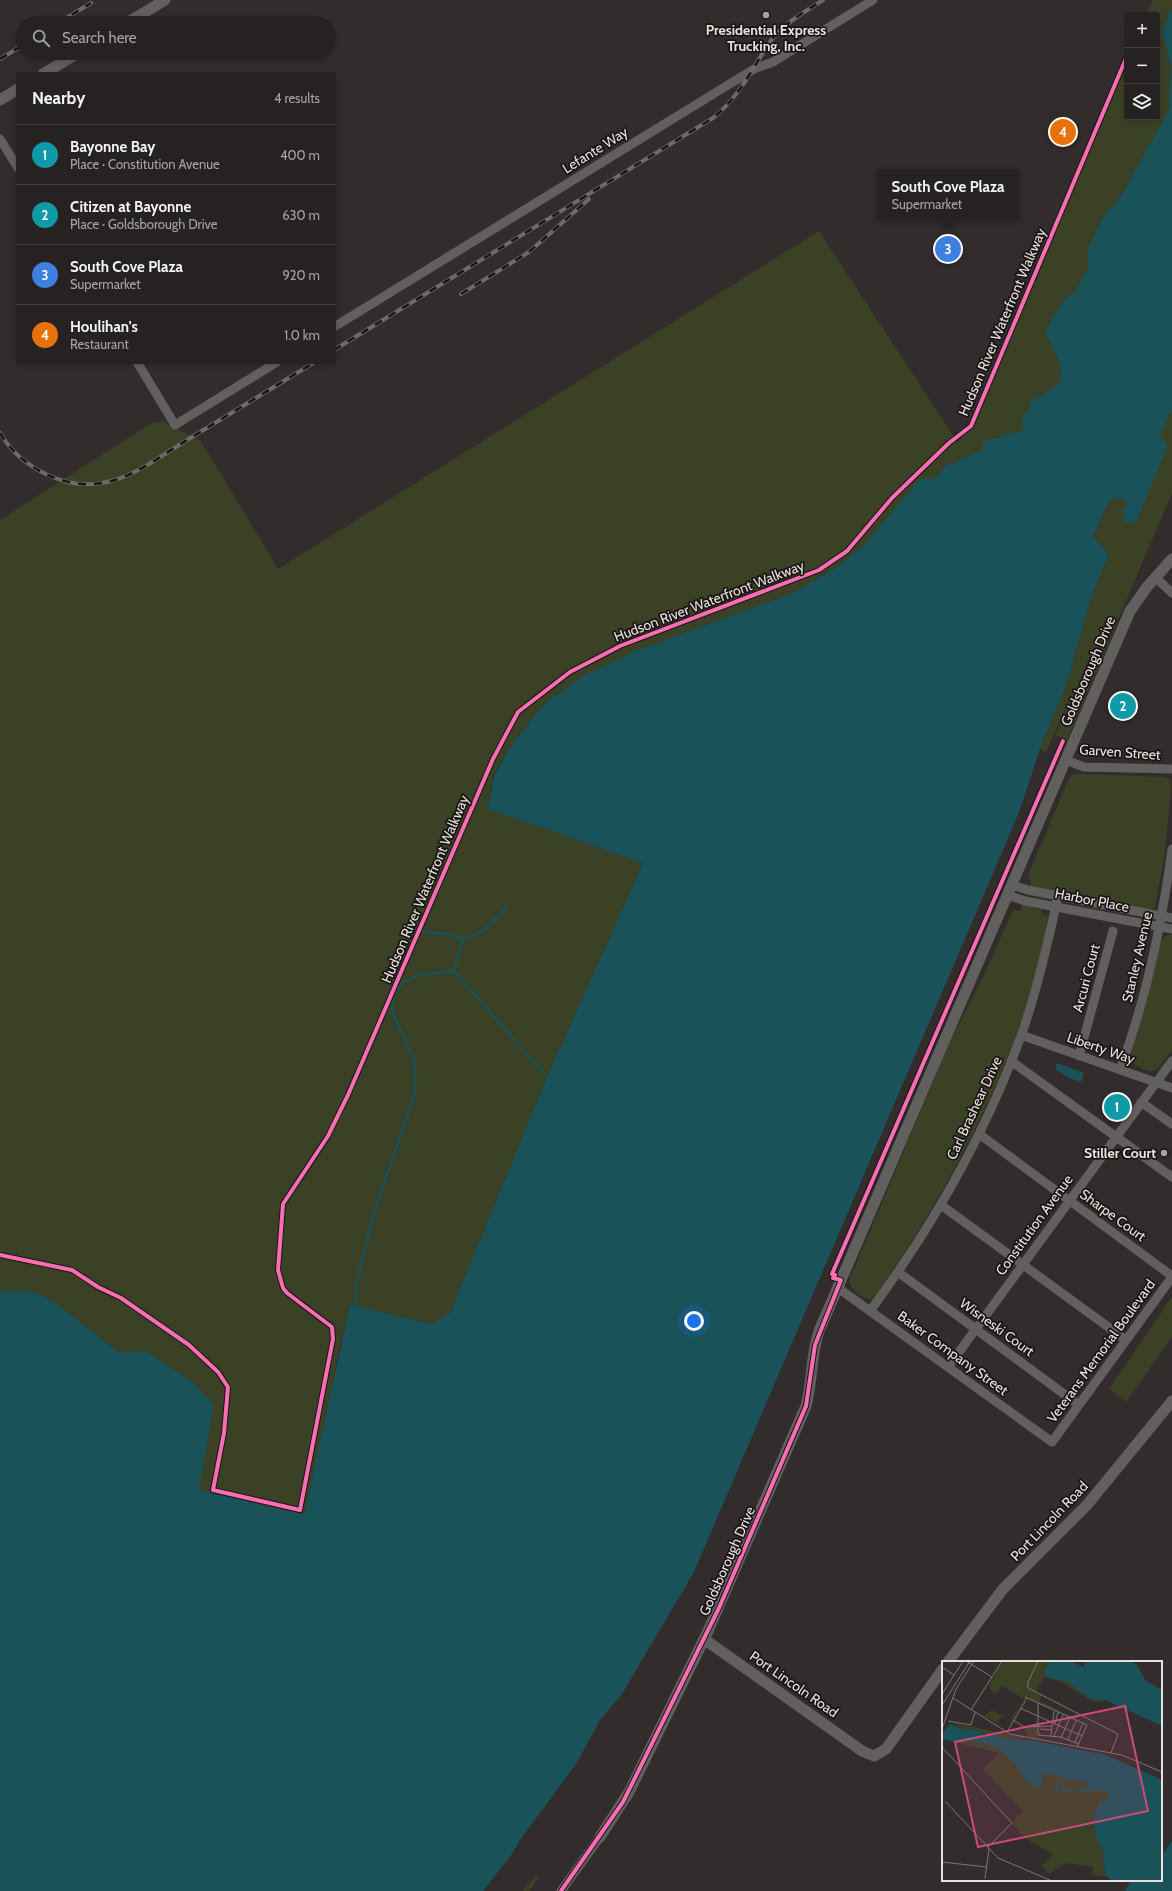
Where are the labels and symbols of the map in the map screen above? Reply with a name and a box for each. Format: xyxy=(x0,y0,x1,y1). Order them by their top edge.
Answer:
marker: Presidential Express Trucking, Inc. xyxy=(761,10,771,20)
place label: Presidential Express Trucking, Inc. xyxy=(706,21,826,55)
pin: 4 xyxy=(1050,117,1076,147)
street label: Lefante Way xyxy=(559,123,631,177)
street label: Hudson River Waterfront Walkway xyxy=(954,225,1050,419)
pin: 3 xyxy=(935,234,961,264)
street label: Hudson River Waterfront Walkway xyxy=(611,556,807,646)
street label: Goldsborough Drive xyxy=(1057,613,1119,729)
pin: 2 xyxy=(1110,691,1136,721)
street label: Garven Street xyxy=(1079,740,1162,764)
street label: Hudson River Waterfront Walkway xyxy=(377,792,473,986)
street label: Harbor Place xyxy=(1053,884,1131,916)
street label: Stanley Avenue xyxy=(1118,910,1156,1004)
street label: Arcuri Court xyxy=(1068,942,1104,1014)
street label: Liberty Way xyxy=(1065,1028,1137,1068)
street label: Carl Brashear Drive xyxy=(942,1054,1006,1162)
pin: 1 xyxy=(1104,1092,1130,1122)
place label: Stiller Court xyxy=(1084,1144,1156,1162)
marker: Stiller Court xyxy=(1159,1148,1169,1158)
street label: Constitution Avenue xyxy=(991,1171,1077,1279)
street label: Sharpe Court xyxy=(1076,1185,1150,1245)
street label: Veterans Memorial Boulevard xyxy=(1043,1276,1159,1426)
street label: Wisneski Court xyxy=(956,1294,1038,1360)
street label: Baker Company Street xyxy=(894,1307,1012,1399)
your location xyxy=(684,1311,704,1331)
street label: Port Lincoln Road xyxy=(1006,1477,1092,1565)
street label: Goldsborough Drive xyxy=(695,1504,759,1618)
street label: Port Lincoln Road xyxy=(746,1647,842,1721)
inset map xyxy=(942,1661,1162,1881)

